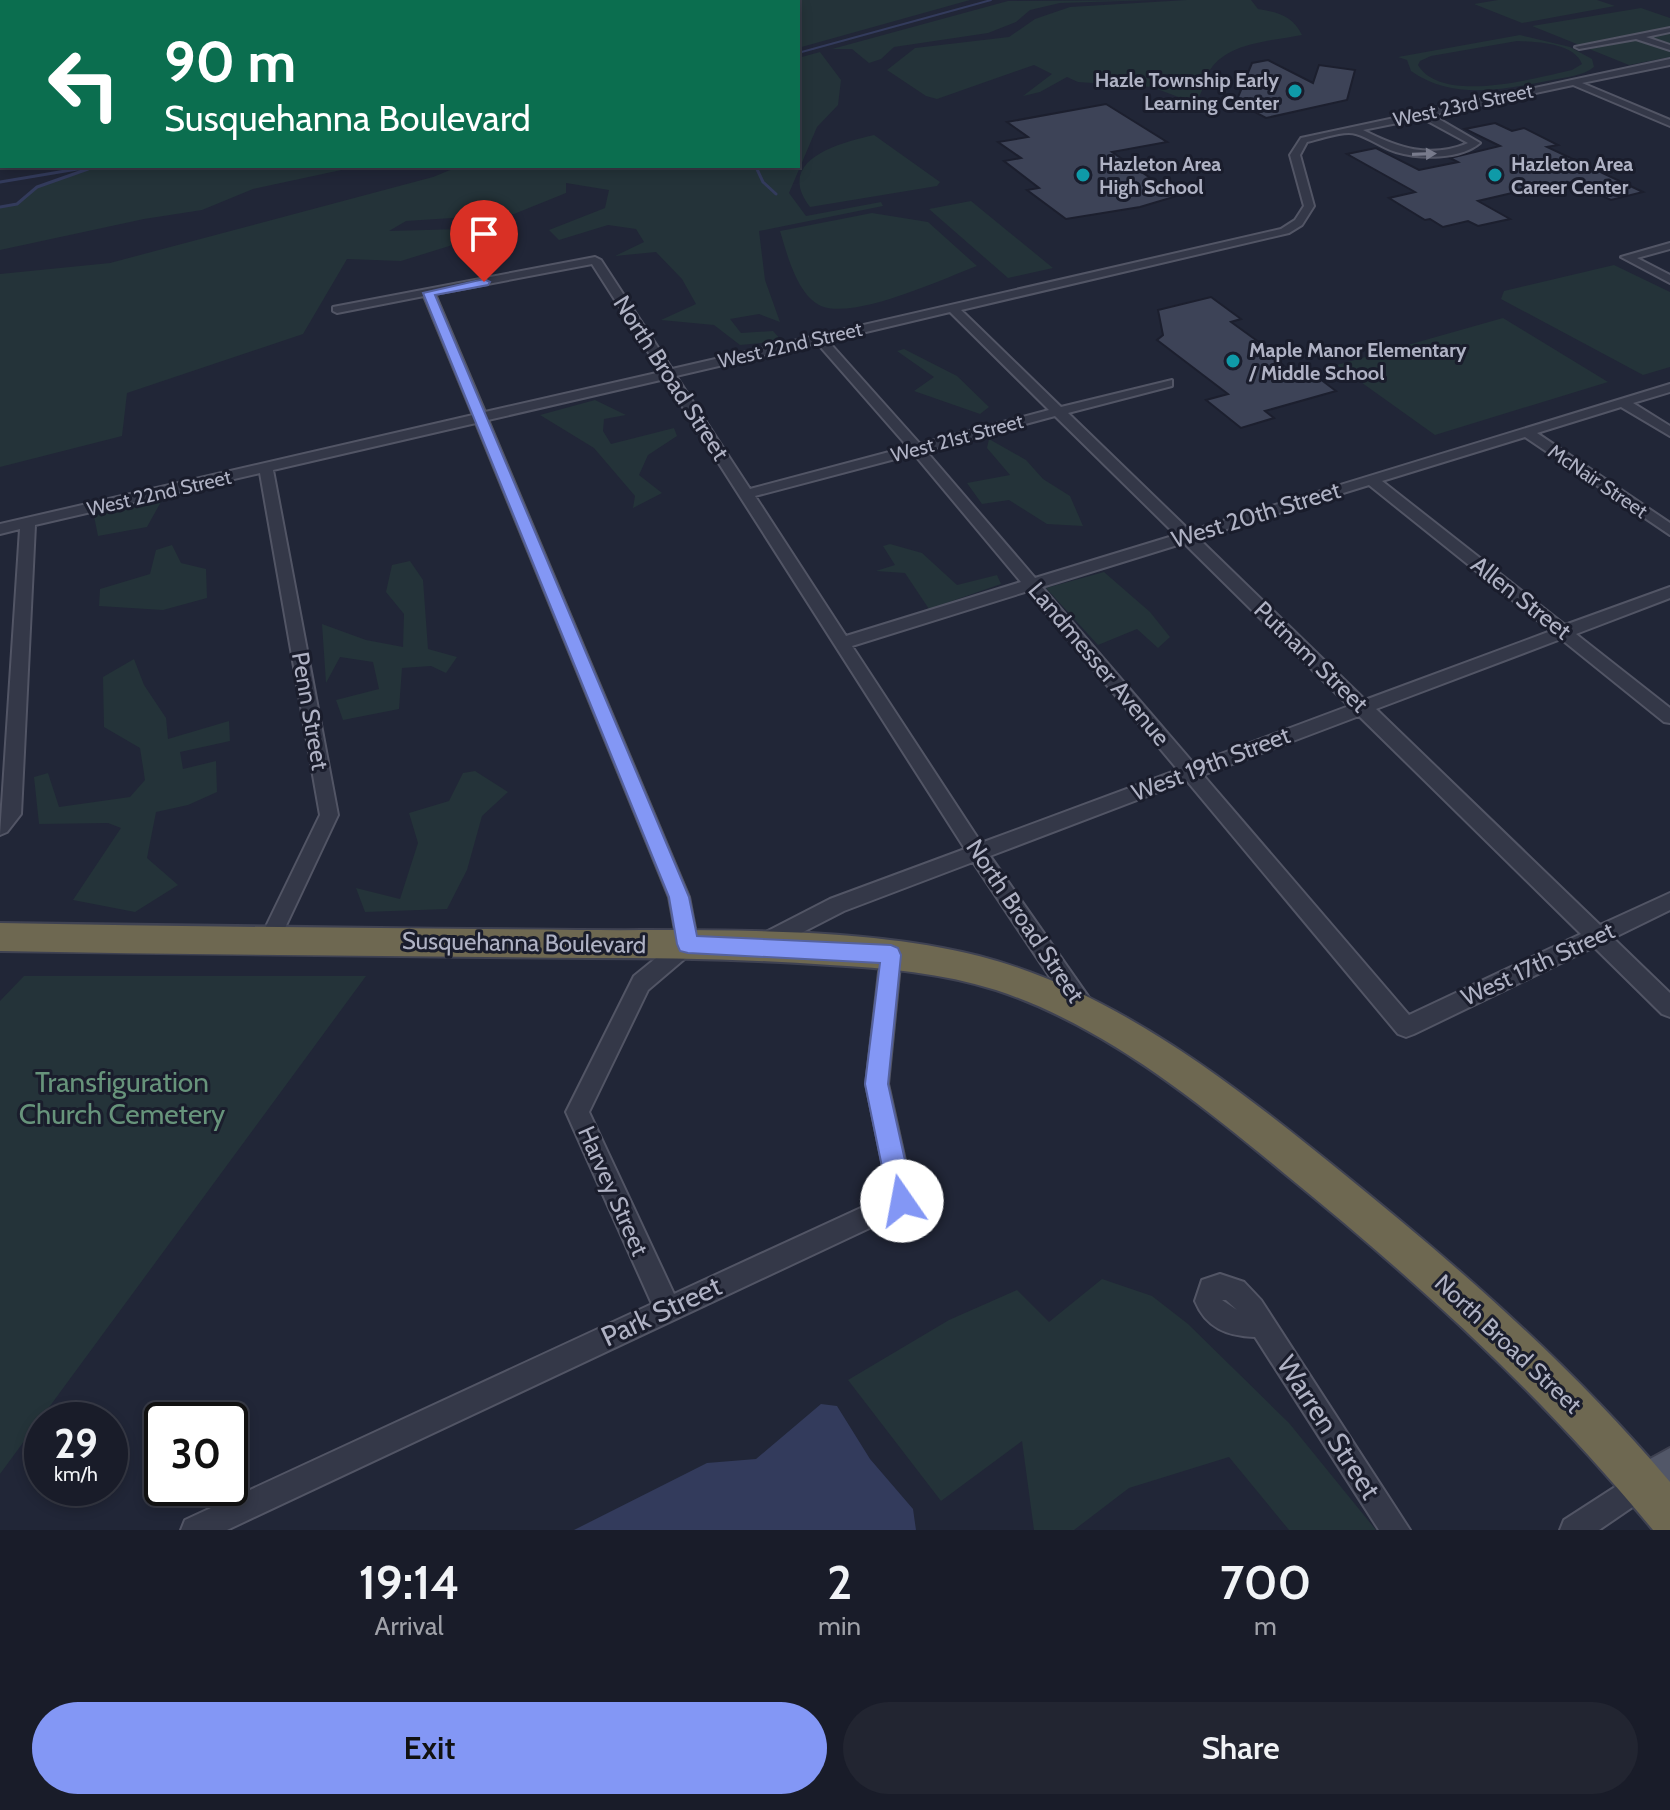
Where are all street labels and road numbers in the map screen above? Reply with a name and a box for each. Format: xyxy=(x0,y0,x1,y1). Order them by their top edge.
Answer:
street label: West 23rd Street xyxy=(1391,78,1535,132)
street label: North Broad Street xyxy=(607,290,735,465)
street label: West 22nd Street xyxy=(716,317,865,373)
street label: West 21st Street xyxy=(888,409,1026,467)
street label: McNair Street xyxy=(1544,439,1653,523)
street label: West 22nd Street xyxy=(85,465,234,521)
street label: West 20th Street xyxy=(1168,475,1344,554)
street label: Allen Street xyxy=(1466,550,1577,646)
street label: Landmesser Avenue xyxy=(1022,576,1176,751)
street label: Putnam Street xyxy=(1248,595,1374,718)
street label: Penn Street xyxy=(286,649,335,772)
street label: West 19th Street xyxy=(1128,720,1294,807)
street label: North Broad Street xyxy=(960,834,1091,1008)
street label: West 17th Street xyxy=(1457,915,1619,1012)
street label: Susquehanna Boulevard xyxy=(402,926,647,959)
street label: Harvey Street xyxy=(572,1122,655,1260)
street label: Park Street xyxy=(595,1268,727,1354)
street label: North Broad Street xyxy=(1429,1268,1588,1419)
street label: Warren Street xyxy=(1270,1349,1388,1505)

